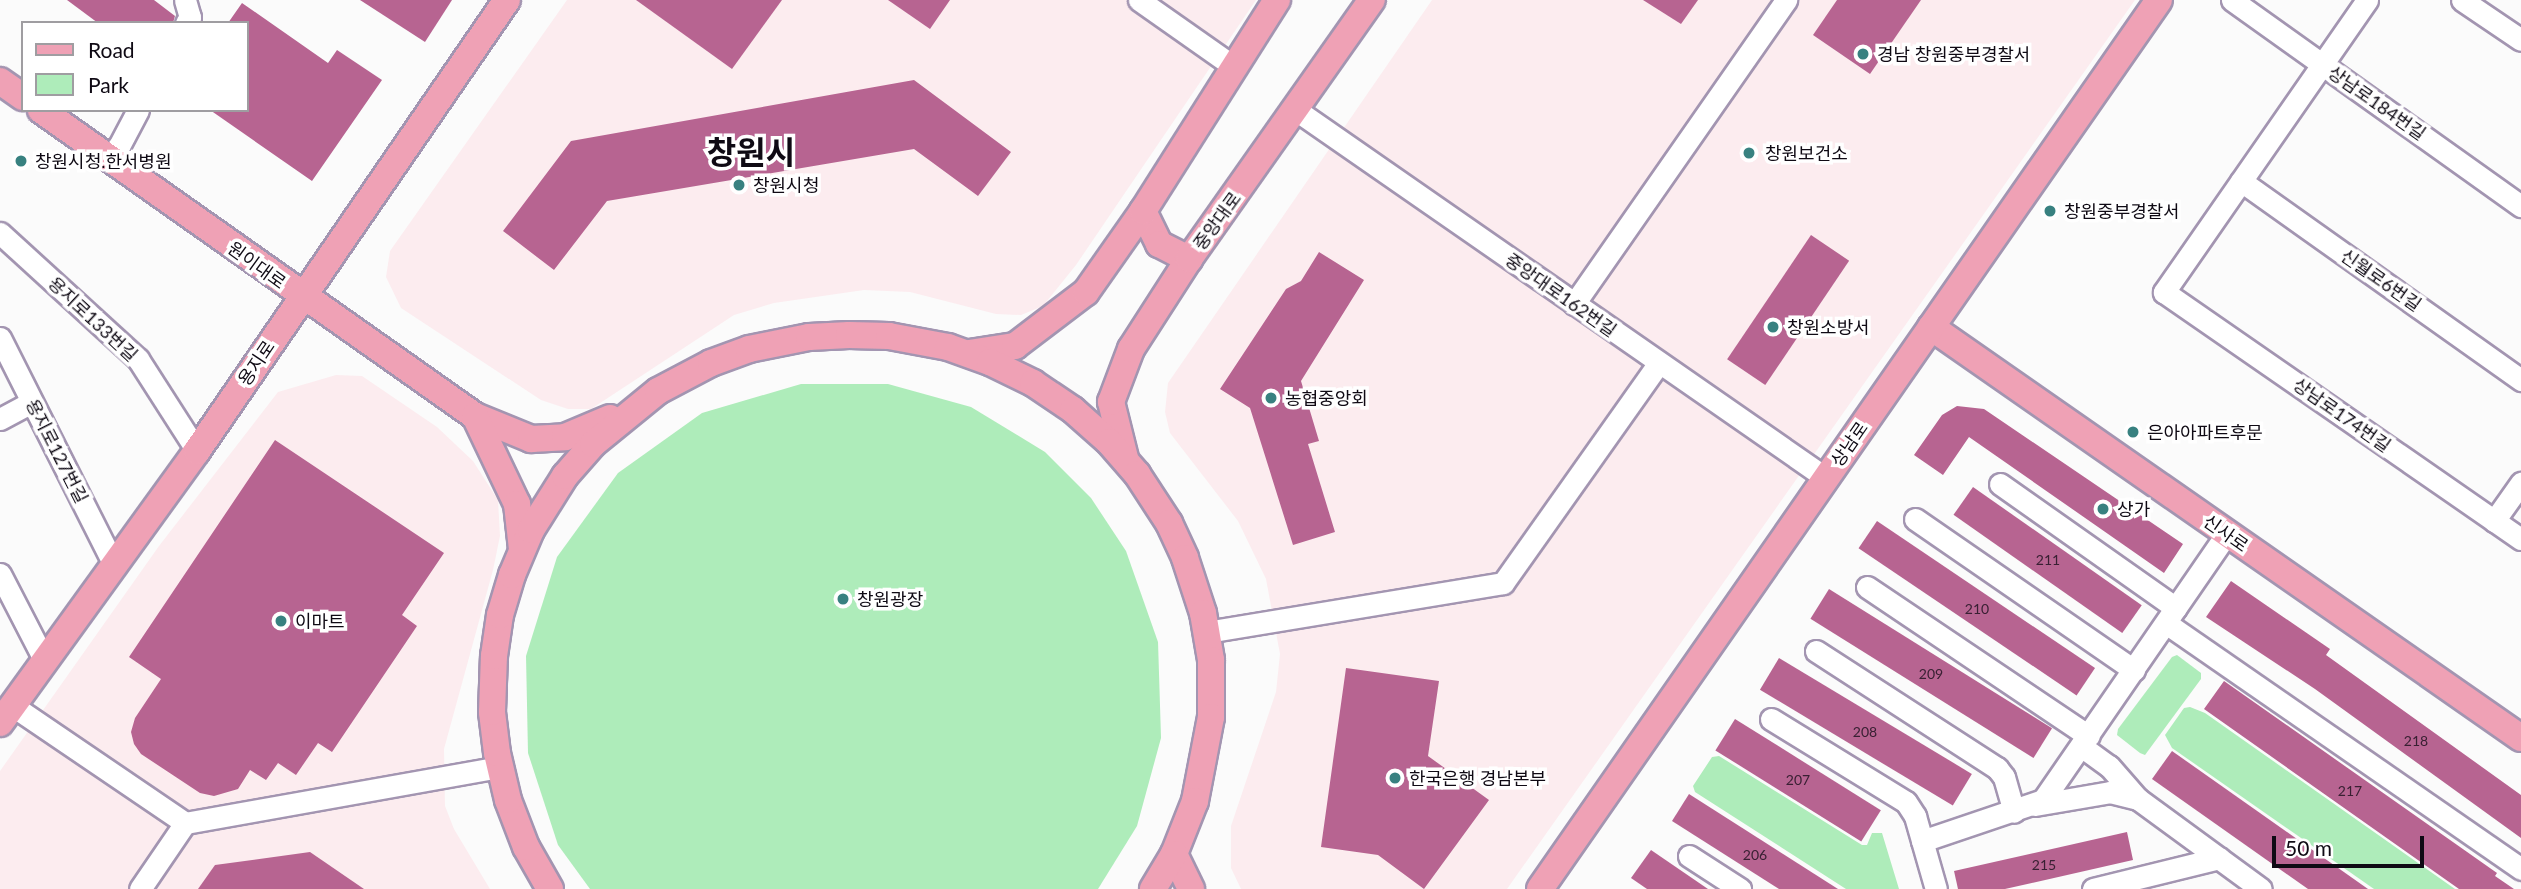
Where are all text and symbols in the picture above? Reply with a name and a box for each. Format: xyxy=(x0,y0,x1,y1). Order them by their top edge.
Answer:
legend xyxy=(21,21,248,112)
text: Road xyxy=(88,37,135,62)
place label: 경남 창원중부경찰서 xyxy=(1877,43,2031,65)
marker: 경남 창원중부경찰서 xyxy=(1855,46,1871,62)
street label: 상남로184번길 xyxy=(2324,61,2430,145)
text: Park xyxy=(88,72,129,97)
district label: 창원시 xyxy=(707,133,795,171)
place label: 창원보건소 xyxy=(1765,142,1848,164)
marker: 창원보건소 xyxy=(1739,143,1759,163)
place label: 창원시청.한서병원 xyxy=(35,150,172,172)
marker: 창원시청.한서병원 xyxy=(13,153,29,169)
place label: 창원시청 xyxy=(753,174,819,196)
marker: 창원시청 xyxy=(731,177,747,193)
street label: 중앙대로 xyxy=(1189,188,1245,254)
place label: 창원중부경찰서 xyxy=(2064,200,2180,222)
marker: 창원중부경찰서 xyxy=(2042,203,2058,219)
street label: 원이대로 xyxy=(224,237,290,293)
street label: 신월로6번길 xyxy=(2337,244,2425,316)
street label: 중앙대로162번길 xyxy=(1501,249,1621,341)
street label: 용지로133번길 xyxy=(44,272,142,366)
place label: 창원소방서 xyxy=(1787,316,1870,338)
marker: 창원소방서 xyxy=(1765,319,1781,335)
street label: 용지로 xyxy=(233,336,279,390)
street label: 상남로174번길 xyxy=(2289,373,2395,457)
place label: 농협중앙회 xyxy=(1285,387,1368,409)
marker: 농협중앙회 xyxy=(1263,390,1279,406)
street label: 용지로127번길 xyxy=(21,395,93,507)
street label: 상남로 xyxy=(1826,417,1872,471)
place label: 은아아파트후문 xyxy=(2147,421,2263,443)
marker: 은아아파트후문 xyxy=(2125,424,2141,440)
place label: 상가 xyxy=(2117,498,2150,520)
marker: 상가 xyxy=(2095,501,2111,517)
street label: 신사로 xyxy=(2199,510,2253,556)
house number: 211 xyxy=(2036,552,2060,568)
place label: 창원광장 xyxy=(857,588,923,610)
marker: 창원광장 xyxy=(835,591,851,607)
house number: 210 xyxy=(1965,601,1989,617)
place label: 이마트 xyxy=(295,610,345,632)
marker: 이마트 xyxy=(273,613,289,629)
house number: 209 xyxy=(1919,666,1943,682)
house number: 208 xyxy=(1853,724,1877,740)
house number: 218 xyxy=(2404,733,2428,749)
place label: 한국은행 경남본부 xyxy=(1409,767,1546,789)
marker: 한국은행 경남본부 xyxy=(1387,770,1403,786)
house number: 207 xyxy=(1786,772,1810,788)
house number: 217 xyxy=(2338,783,2362,799)
scale bar xyxy=(2276,822,2428,866)
text: 50 m xyxy=(2285,835,2332,860)
house number: 206 xyxy=(1743,847,1767,863)
house number: 215 xyxy=(2032,857,2056,873)

